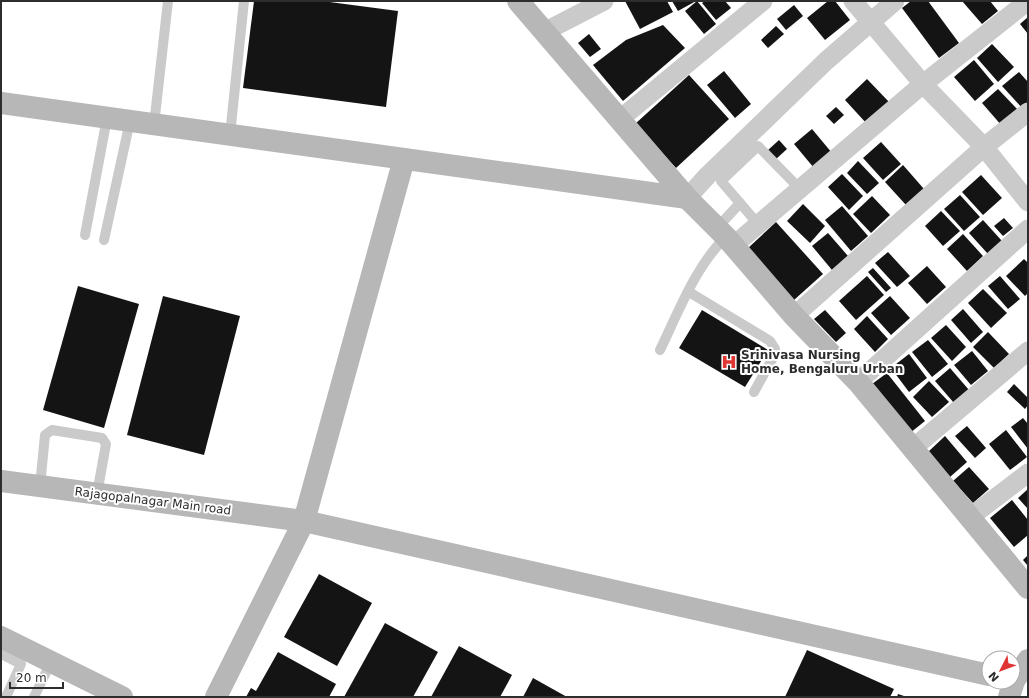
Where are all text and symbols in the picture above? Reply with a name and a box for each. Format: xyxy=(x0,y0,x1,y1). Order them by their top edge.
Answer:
place label: Srinivasa Nursing Home, Bengaluru Urban xyxy=(741,348,903,376)
hospital icon: Srinivasa Nursing Home, Bengaluru Urban xyxy=(720,353,738,371)
street label: Rajagopalnagar Main road xyxy=(74,484,232,518)
north arrow xyxy=(981,650,1021,690)
scale bar xyxy=(10,664,63,690)
text: N xyxy=(986,669,1002,684)
text: 20 m xyxy=(16,671,47,685)

